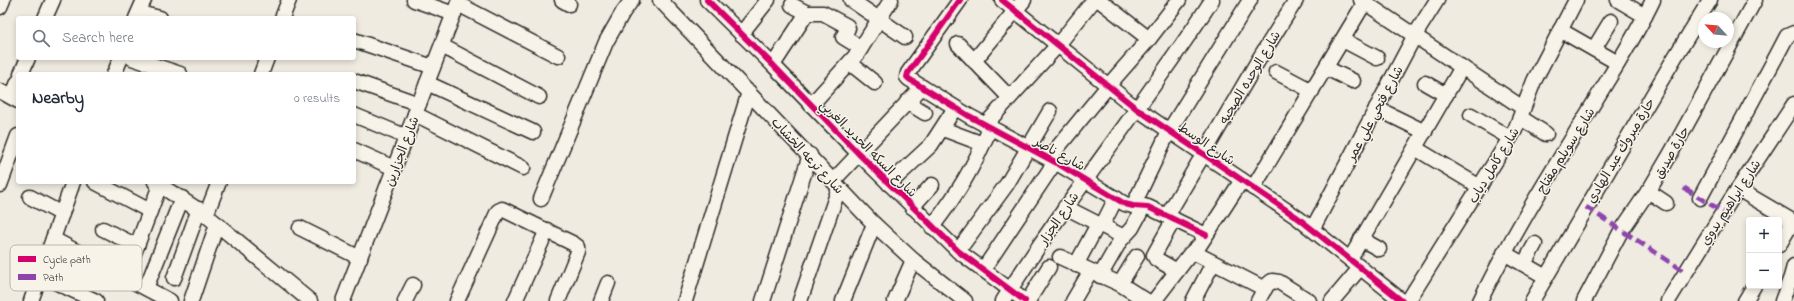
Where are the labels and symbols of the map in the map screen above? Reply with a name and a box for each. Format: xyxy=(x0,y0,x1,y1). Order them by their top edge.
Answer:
north arrow xyxy=(1698,12,1734,48)
street label: شارع الوحده الصحيه xyxy=(1215,27,1286,128)
street label: شارع فتحي علي عمر xyxy=(1342,63,1409,166)
street label: حارة مبروك عبد الهادي xyxy=(1582,95,1660,207)
street label: شارع السكه الحديد الغربي xyxy=(814,96,921,203)
street label: شارع سويلم مفتاح xyxy=(1532,104,1600,197)
street label: شارع ترعه الخشاب xyxy=(766,113,848,199)
street label: شارع الجزارين xyxy=(380,114,424,189)
street label: شارع الوسط xyxy=(1174,118,1238,170)
street label: حارة صديق xyxy=(1650,123,1695,182)
street label: شارع كامل دياب xyxy=(1464,124,1525,207)
street label: شارع ناصر xyxy=(1029,132,1088,176)
street label: شارع ابراهيم بدوي xyxy=(1696,156,1766,249)
street label: شارع الجزار xyxy=(1034,189,1084,250)
legend xyxy=(10,245,142,291)
text: Cycle path xyxy=(43,252,91,269)
text: Path xyxy=(43,270,64,286)

